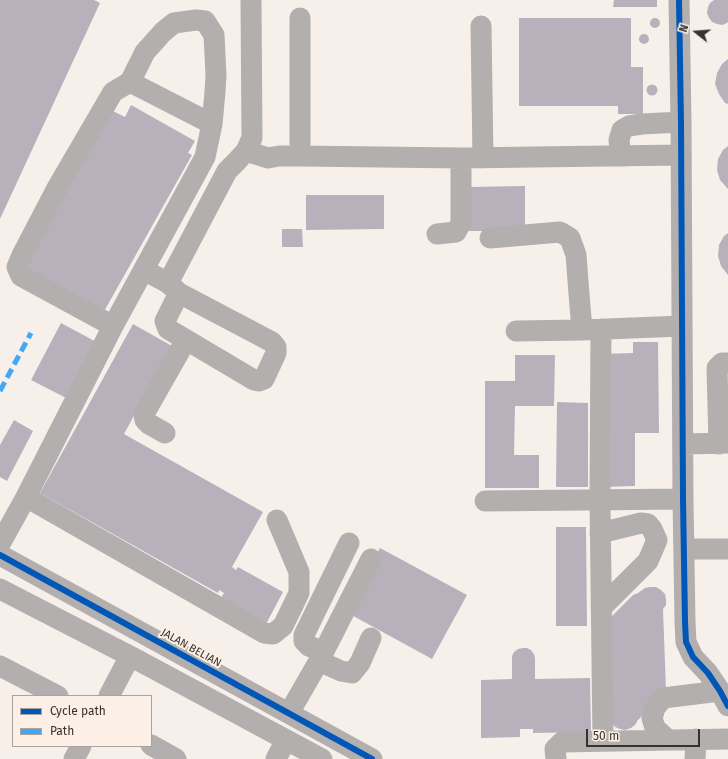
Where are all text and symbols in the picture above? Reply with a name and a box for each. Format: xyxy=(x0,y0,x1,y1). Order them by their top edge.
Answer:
north arrow xyxy=(676,12,716,52)
text: N xyxy=(677,23,691,34)
street label: JALAN BELIAN xyxy=(159,626,223,670)
legend xyxy=(12,695,152,747)
text: Cycle path xyxy=(50,704,106,718)
scale bar xyxy=(588,721,702,747)
text: Path xyxy=(50,724,74,738)
text: 50 m xyxy=(593,729,619,743)

